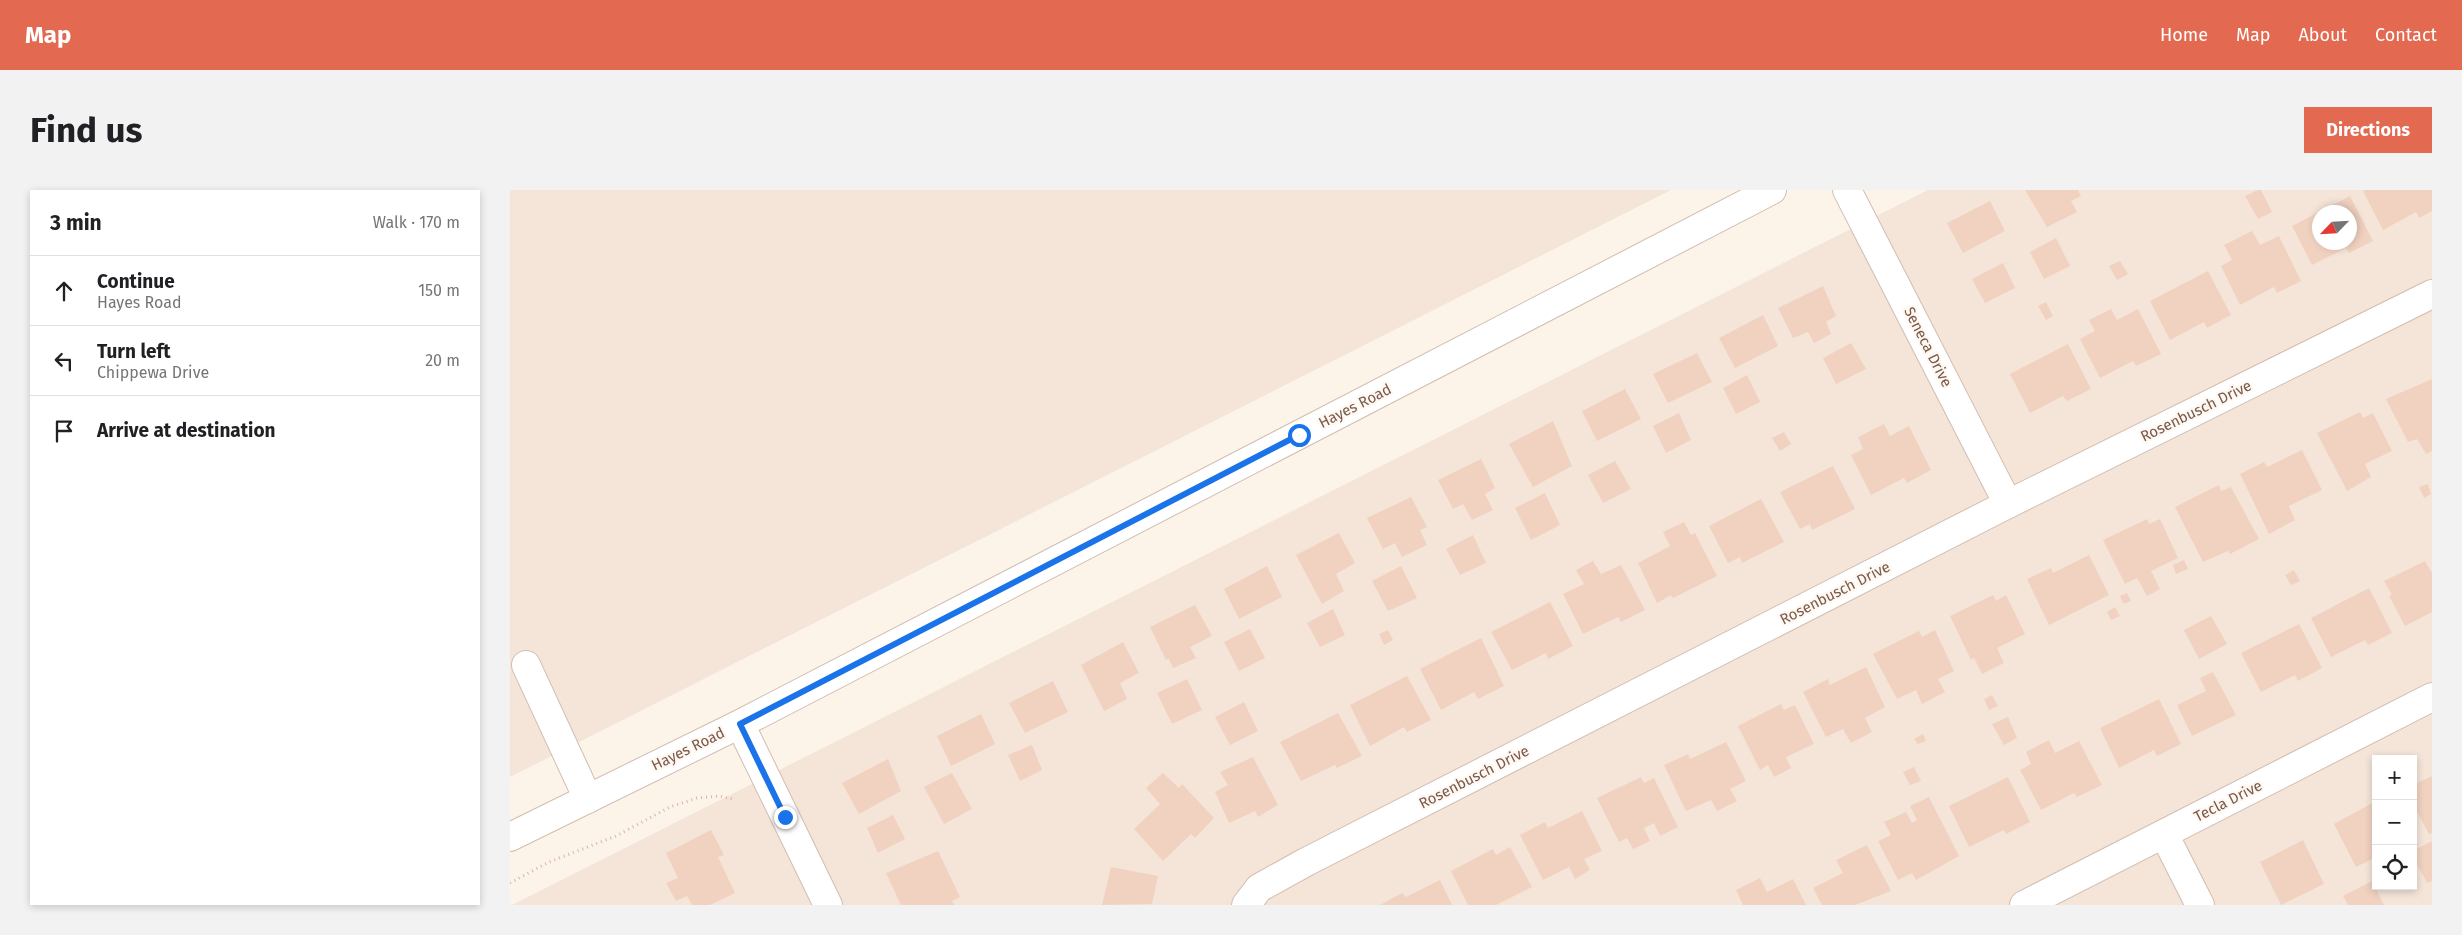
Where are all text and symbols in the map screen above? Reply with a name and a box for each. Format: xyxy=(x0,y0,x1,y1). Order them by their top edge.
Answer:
text: Map xyxy=(25,21,71,49)
text: Home xyxy=(2160,24,2208,46)
text: Map xyxy=(2236,24,2270,46)
text: About xyxy=(2298,24,2347,46)
text: Contact xyxy=(2375,24,2437,46)
button: Directions xyxy=(2304,107,2432,153)
text: Find us xyxy=(30,109,142,151)
north arrow xyxy=(2312,205,2357,250)
text: 3 min xyxy=(50,210,102,236)
text: Walk · 170 m xyxy=(373,213,460,232)
text: Continue xyxy=(97,270,175,293)
icon: ahead xyxy=(50,277,78,305)
text: 150 m xyxy=(418,281,460,300)
text: Hayes Road xyxy=(97,293,181,312)
street label: Seneca Drive xyxy=(1900,304,1956,390)
text: Turn left xyxy=(97,340,171,363)
icon: left xyxy=(50,347,78,375)
text: 20 m xyxy=(425,351,460,370)
text: Chippewa Drive xyxy=(97,363,209,382)
street label: Rosenbusch Drive xyxy=(2138,376,2254,446)
street label: Hayes Road xyxy=(1316,380,1394,432)
icon: arrive xyxy=(50,417,78,445)
text: Arrive at destination xyxy=(97,419,276,442)
route start xyxy=(1288,424,1311,447)
street label: Rosenbusch Drive xyxy=(1777,557,1893,629)
street label: Hayes Road xyxy=(648,724,728,774)
street label: Rosenbusch Drive xyxy=(1416,741,1532,813)
map controls xyxy=(2372,755,2417,890)
button: + xyxy=(2372,755,2417,800)
street label: Tecla Drive xyxy=(2191,776,2265,826)
button: − xyxy=(2372,800,2417,845)
route end xyxy=(774,806,797,829)
button: locate xyxy=(2372,845,2417,890)

